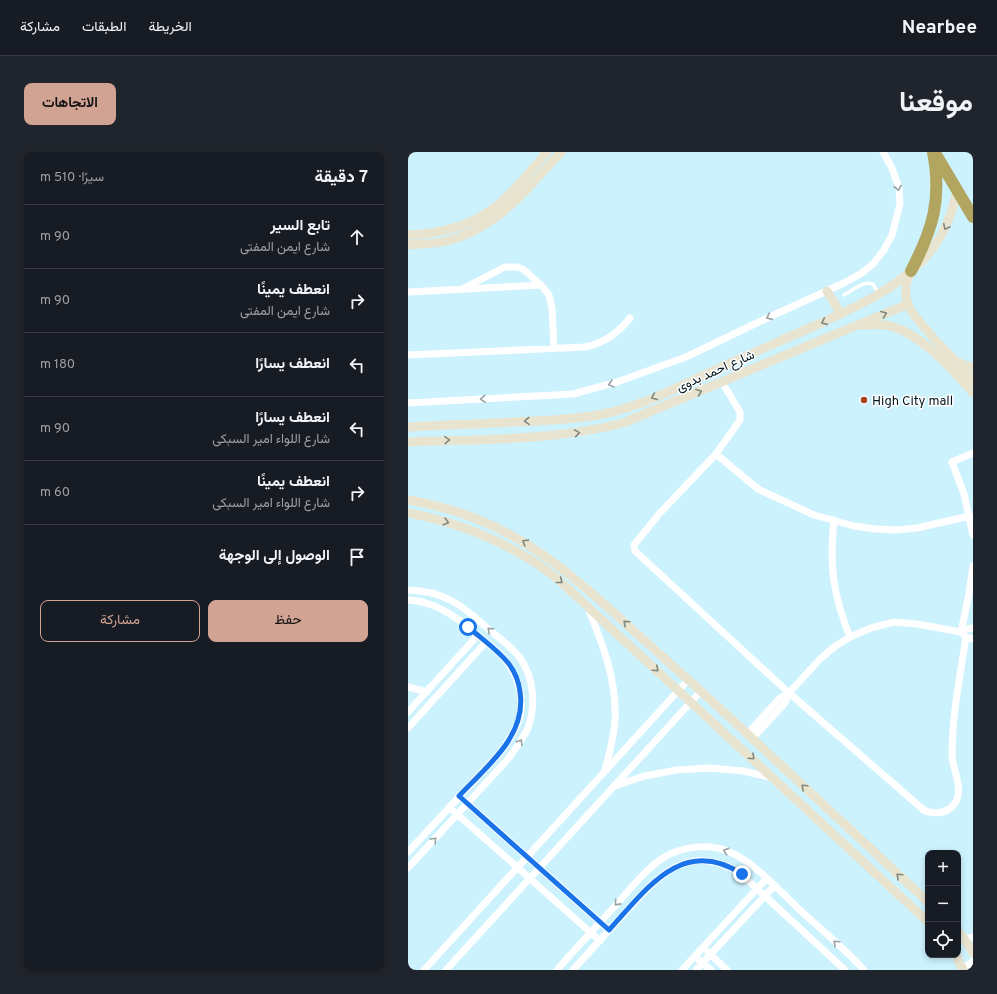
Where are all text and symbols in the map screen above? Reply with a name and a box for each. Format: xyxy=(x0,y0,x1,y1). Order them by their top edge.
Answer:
text: Nearbee xyxy=(902,16,977,40)
text: مشاركة xyxy=(20,19,60,36)
text: الطبقات xyxy=(82,19,126,36)
text: الخريطة xyxy=(148,19,192,36)
button: الاتجاهات xyxy=(24,83,116,125)
text: موقعنا xyxy=(899,86,973,122)
text: 7 دقيقة xyxy=(315,167,368,189)
text: سيرًا · 510 m xyxy=(40,170,104,186)
one-way arrow xyxy=(893,185,902,191)
text: تابع السير xyxy=(270,217,330,236)
one-way arrow xyxy=(943,223,951,230)
icon: ahead xyxy=(346,226,368,248)
text: 90 m xyxy=(40,229,70,245)
text: شارع ايمن المفتى xyxy=(240,240,330,256)
text: انعطف يمينًا xyxy=(257,281,330,300)
icon: right xyxy=(346,290,368,312)
text: 90 m xyxy=(40,293,70,309)
text: شارع ايمن المفتى xyxy=(240,304,330,320)
one-way arrow xyxy=(880,311,887,319)
one-way arrow xyxy=(766,312,774,320)
one-way arrow xyxy=(821,317,828,325)
street label: شارع احمد بدوى xyxy=(674,347,757,396)
icon: left xyxy=(346,354,368,376)
text: انعطف يسارًا xyxy=(255,355,330,374)
text: 180 m xyxy=(40,357,75,373)
one-way arrow xyxy=(608,379,614,387)
one-way arrow xyxy=(696,388,703,396)
one-way arrow xyxy=(651,392,658,400)
place label: High City mall xyxy=(872,394,953,410)
one-way arrow xyxy=(480,395,486,404)
marker: High City mall xyxy=(859,395,869,405)
text: انعطف يسارًا xyxy=(255,409,330,428)
one-way arrow xyxy=(524,417,530,426)
icon: left xyxy=(346,418,368,440)
text: 90 m xyxy=(40,421,70,437)
one-way arrow xyxy=(574,429,580,438)
text: شارع اللواء امير السبكى xyxy=(212,432,330,448)
one-way arrow xyxy=(444,436,450,444)
text: انعطف يمينًا xyxy=(257,473,330,492)
icon: right xyxy=(346,482,368,504)
text: 60 m xyxy=(40,485,70,501)
text: شارع اللواء امير السبكى xyxy=(212,496,330,512)
one-way arrow xyxy=(442,517,449,526)
one-way arrow xyxy=(522,540,529,547)
icon: arrive xyxy=(346,546,368,568)
text: الوصول إلى الوجهة xyxy=(219,547,330,566)
one-way arrow xyxy=(556,577,563,584)
button: مشاركة xyxy=(40,600,200,642)
button: حفظ xyxy=(208,600,368,642)
route start xyxy=(459,618,477,636)
one-way arrow xyxy=(623,621,631,628)
one-way arrow xyxy=(487,628,495,635)
one-way arrow xyxy=(652,664,659,671)
one-way arrow xyxy=(515,739,523,746)
one-way arrow xyxy=(747,753,755,760)
one-way arrow xyxy=(801,784,809,792)
one-way arrow xyxy=(430,837,437,844)
one-way arrow xyxy=(722,848,729,856)
map controls xyxy=(925,850,961,958)
button: + xyxy=(925,850,961,886)
route end xyxy=(733,865,751,883)
one-way arrow xyxy=(897,873,904,880)
button: − xyxy=(925,886,961,922)
one-way arrow xyxy=(614,898,622,906)
button: locate xyxy=(925,922,961,958)
one-way arrow xyxy=(833,940,841,948)

